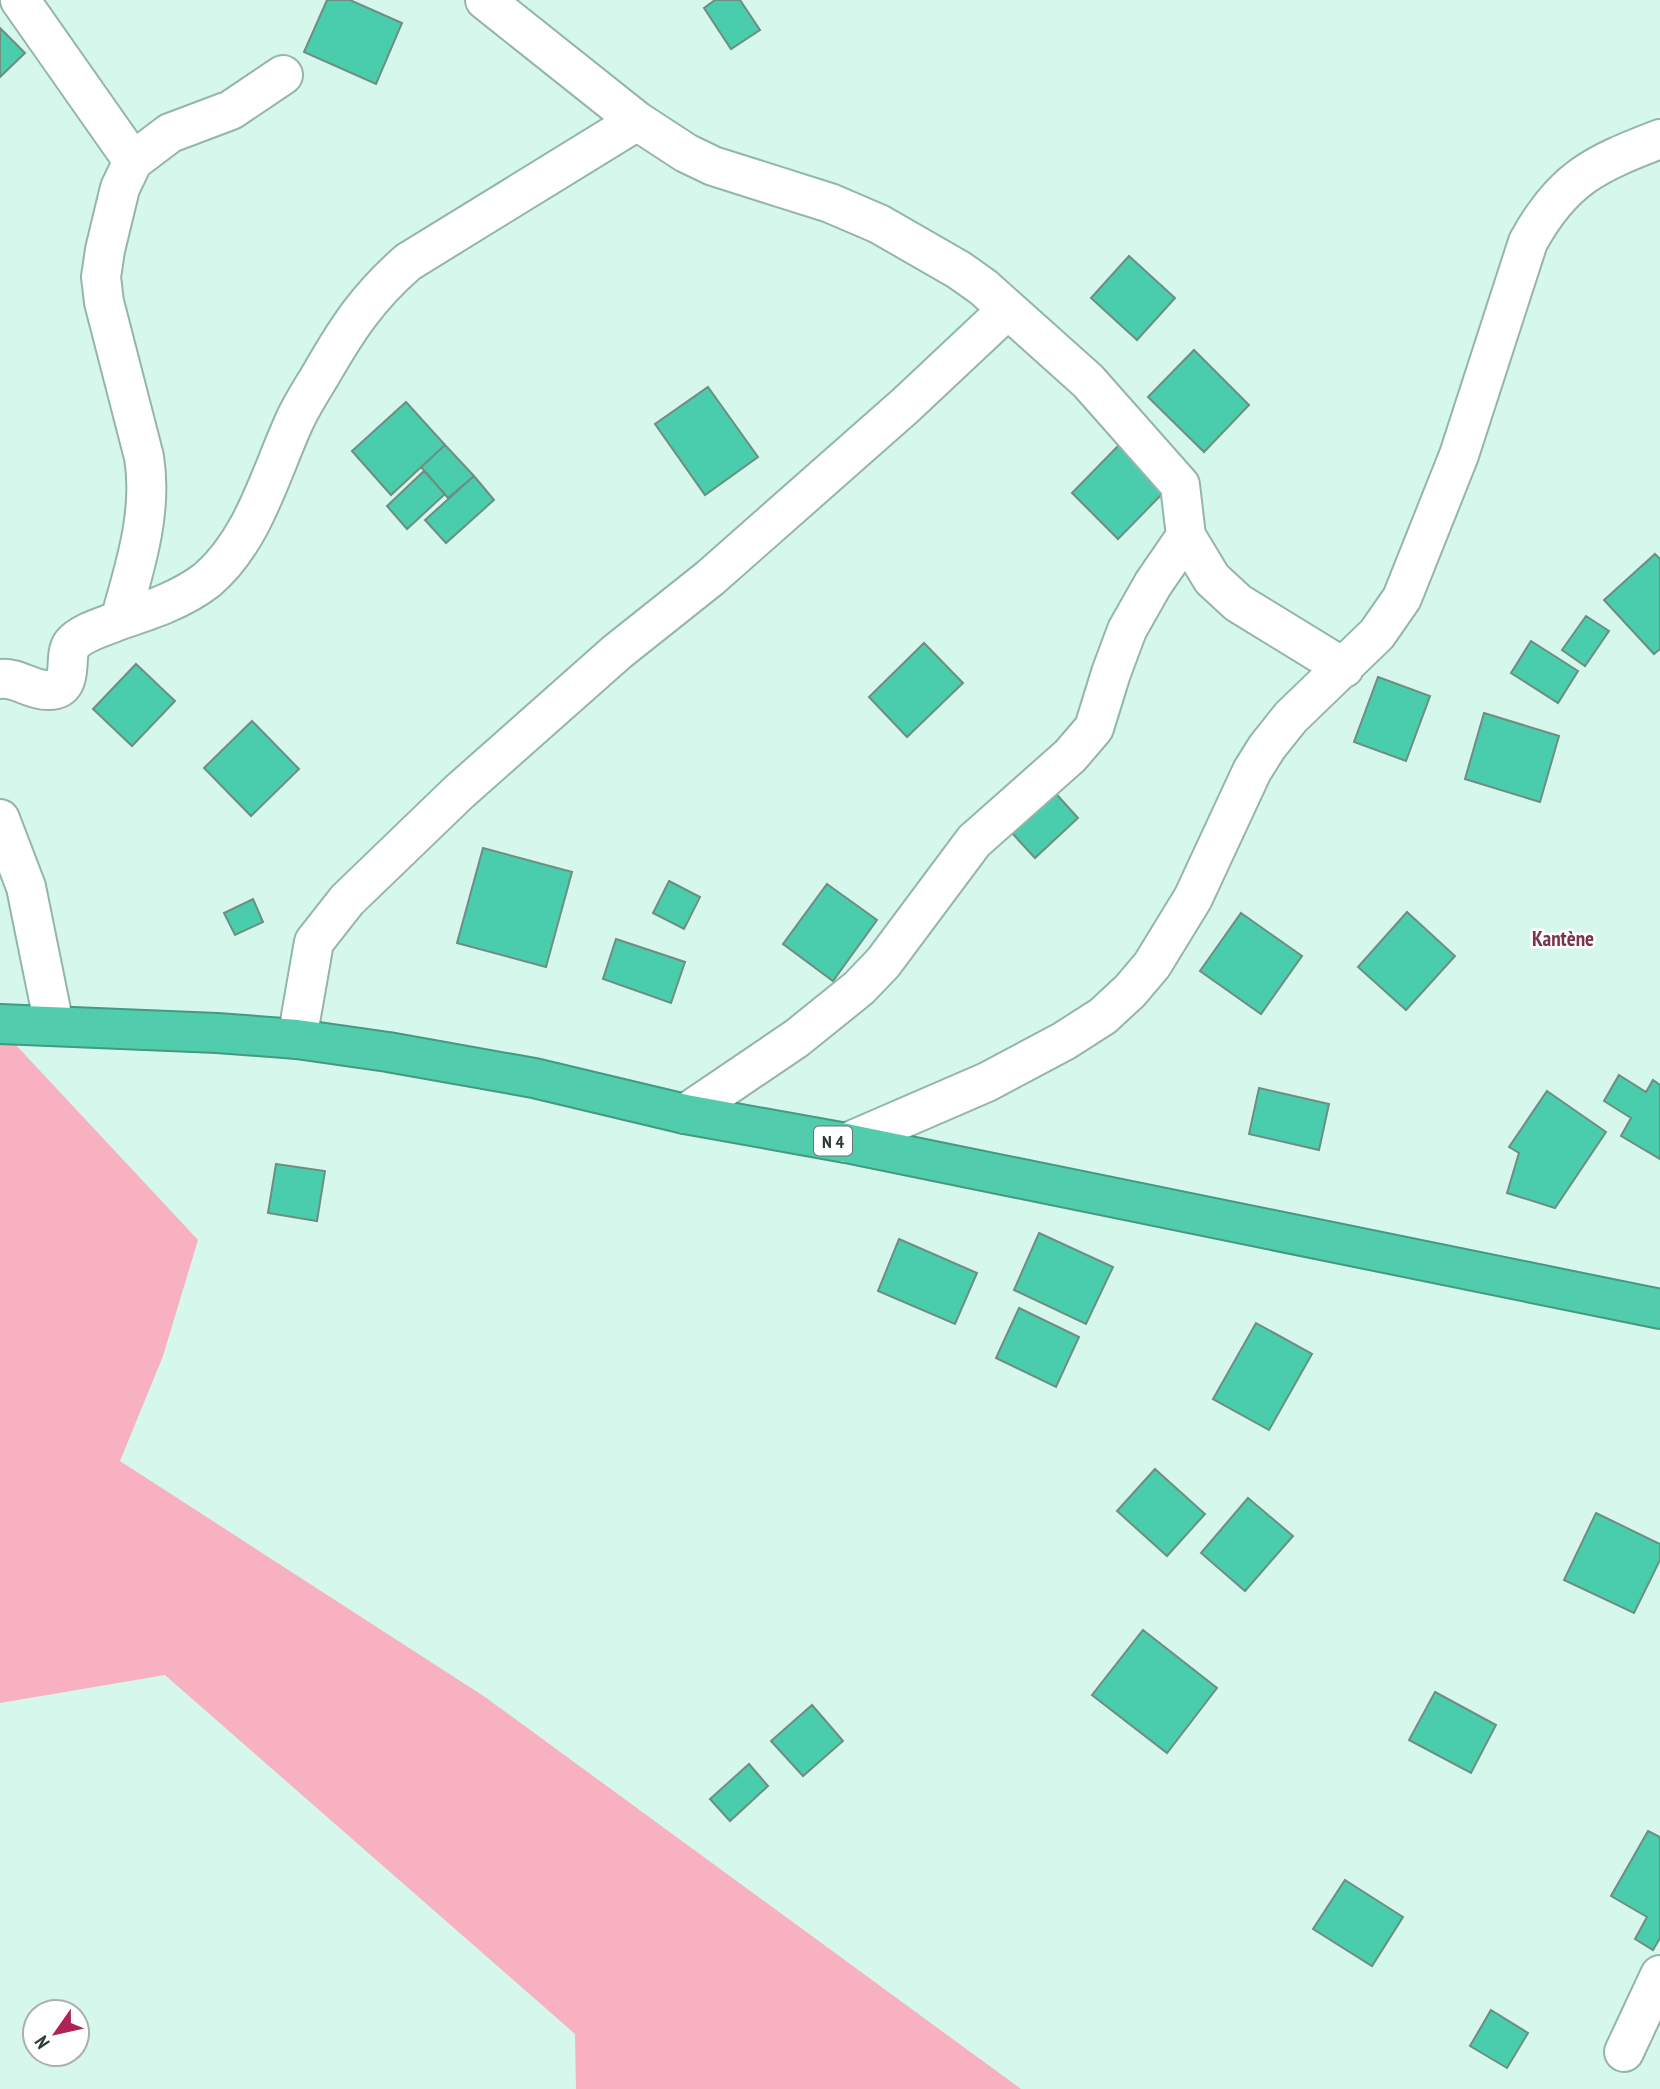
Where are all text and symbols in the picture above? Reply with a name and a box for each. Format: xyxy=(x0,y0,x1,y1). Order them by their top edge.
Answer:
district label: Kantène xyxy=(1532,925,1594,952)
road number: N 4 xyxy=(814,1126,852,1156)
north arrow xyxy=(21,1998,91,2068)
text: N xyxy=(29,2032,55,2053)

